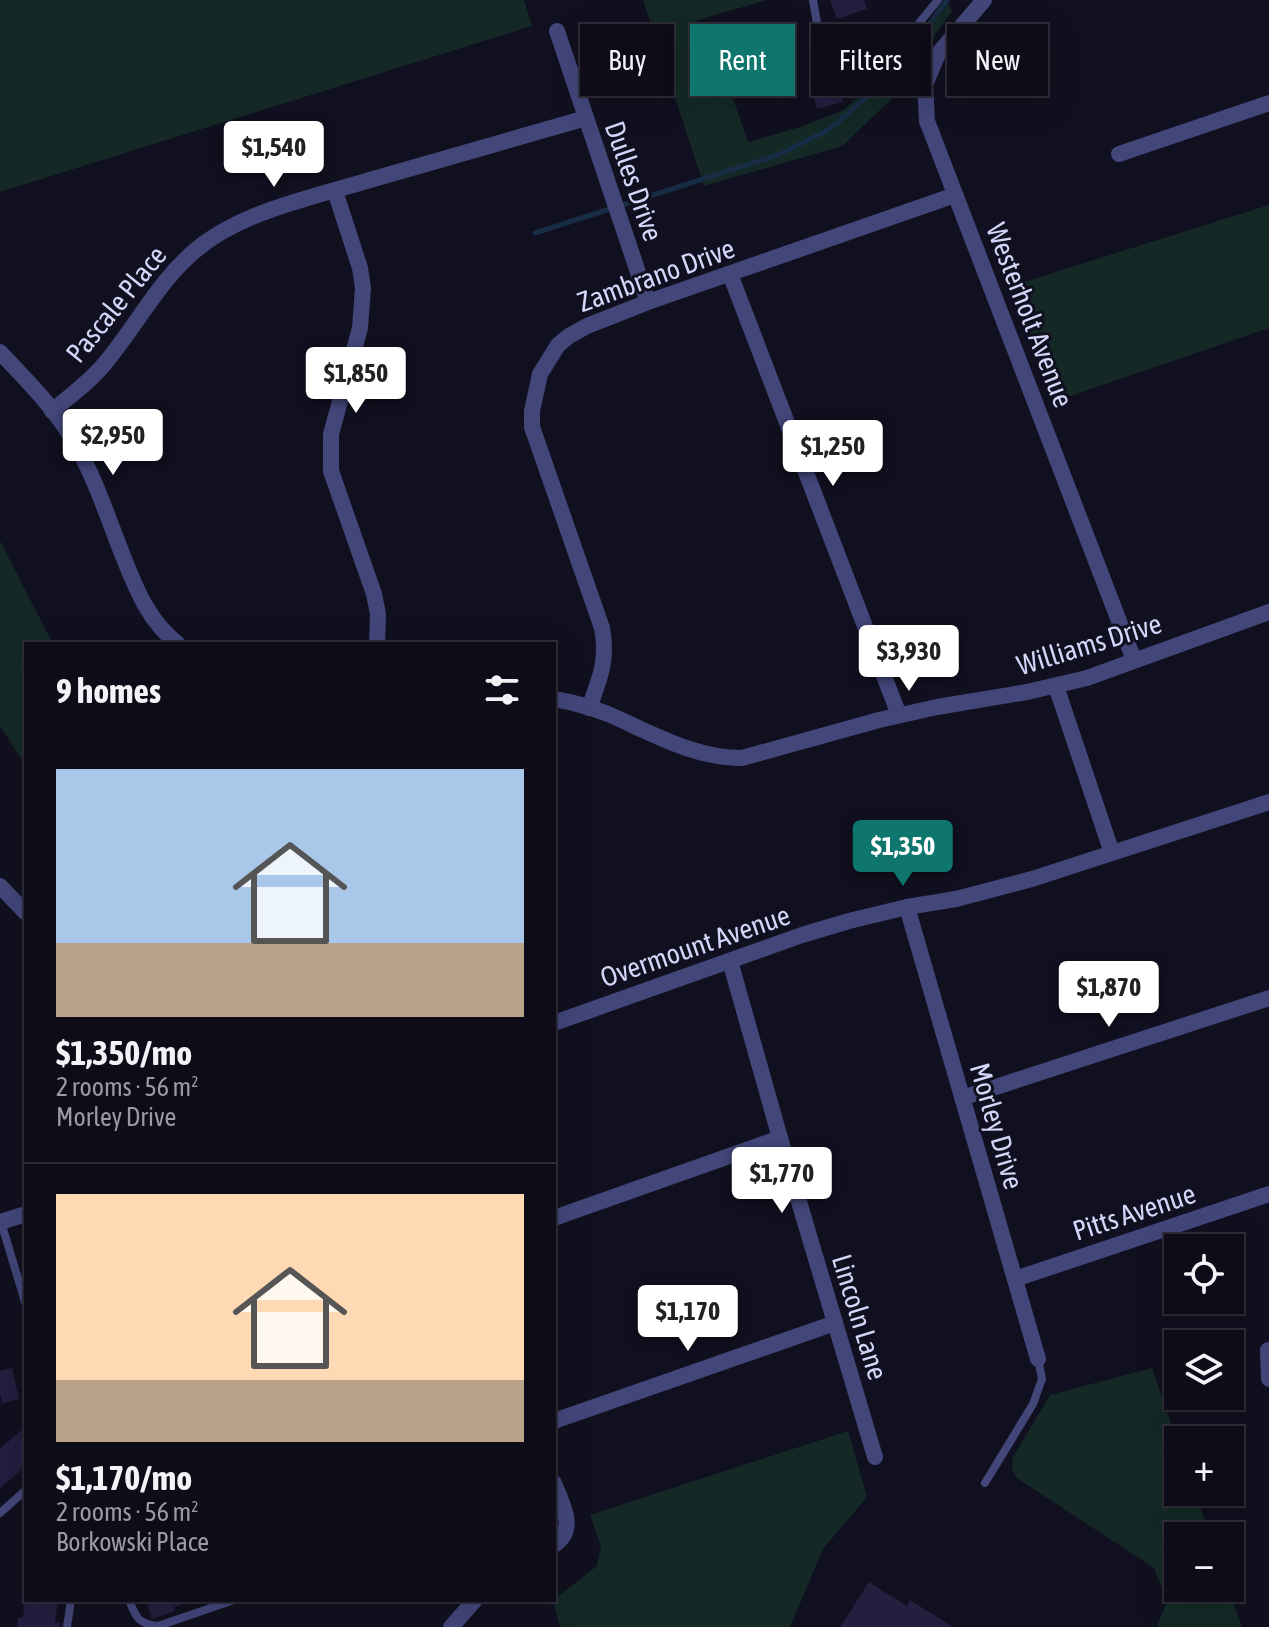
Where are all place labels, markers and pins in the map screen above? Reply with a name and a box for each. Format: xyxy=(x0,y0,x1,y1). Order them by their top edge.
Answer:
pin: $1,540 xyxy=(209,121,339,189)
pin: $1,850 xyxy=(291,347,421,415)
pin: $2,950 xyxy=(48,409,178,477)
pin: $1,250 xyxy=(768,420,898,488)
pin: $3,930 xyxy=(844,625,974,693)
pin: $1,350 xyxy=(838,820,968,888)
pin: $1,870 xyxy=(1044,961,1174,1029)
pin: $1,770 xyxy=(717,1147,847,1215)
pin: $1,170 xyxy=(623,1285,753,1353)

